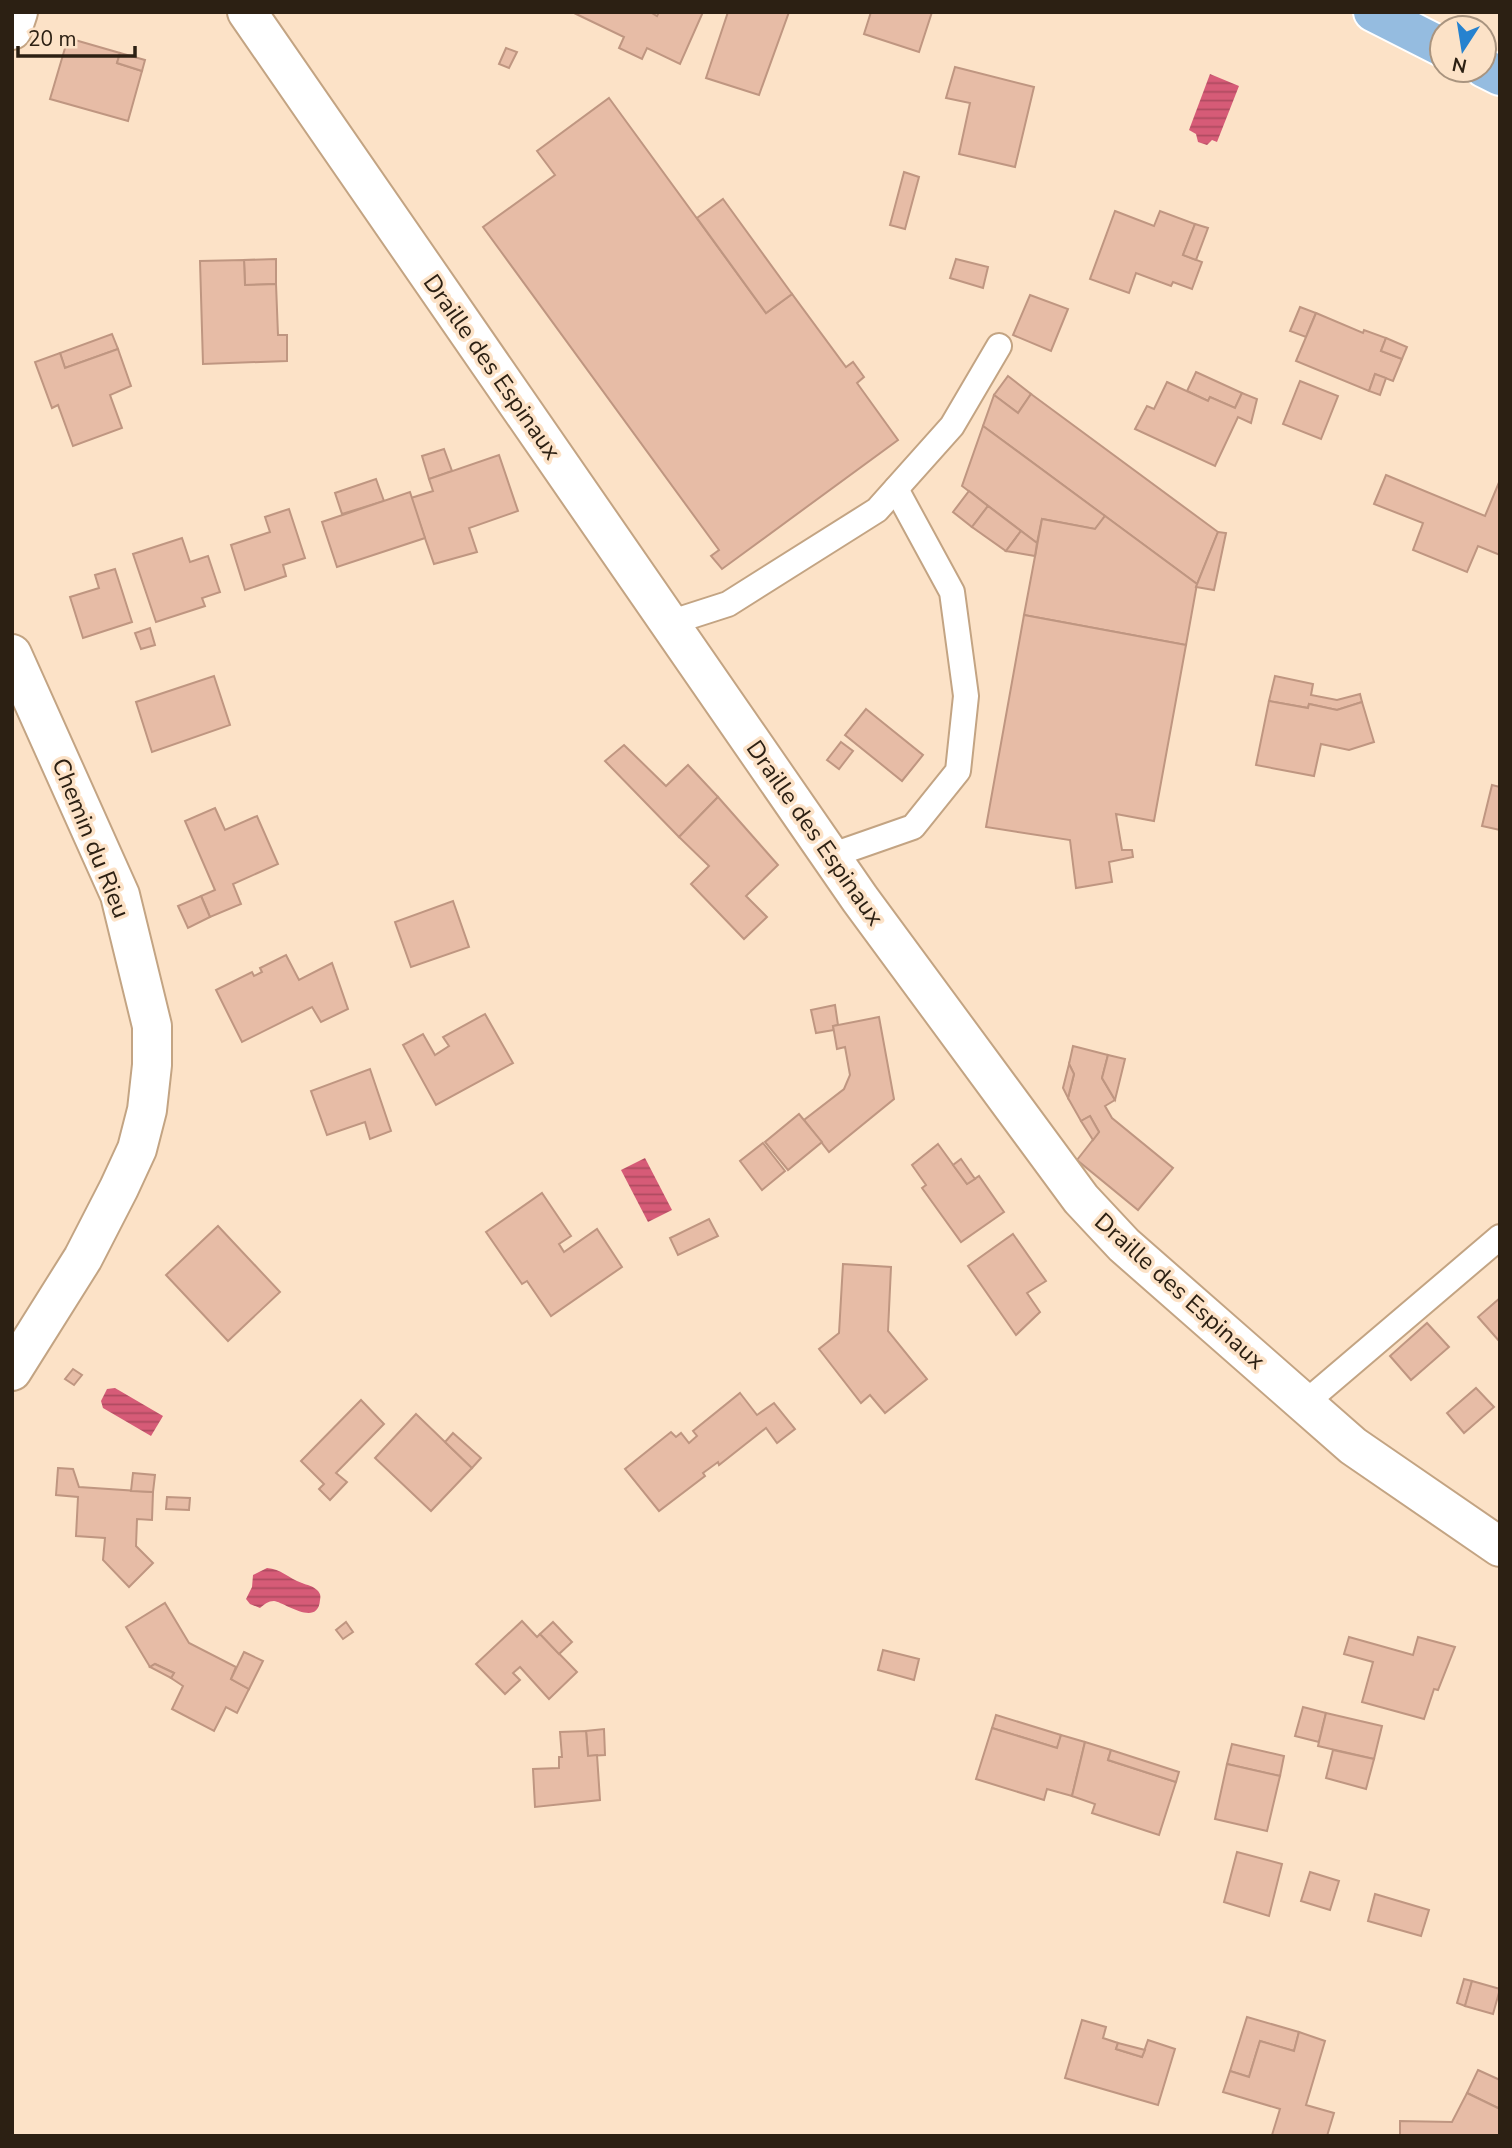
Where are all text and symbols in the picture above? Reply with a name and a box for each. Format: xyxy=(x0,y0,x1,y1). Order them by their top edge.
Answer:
scale bar xyxy=(18,14,135,58)
north arrow xyxy=(1428,14,1498,84)
text: 20 m xyxy=(28,25,77,53)
text: N xyxy=(1450,50,1469,79)
street label: Draille des Espinaux xyxy=(416,268,568,466)
street label: Draille des Espinaux xyxy=(739,734,891,932)
street label: Chemin du Rieu xyxy=(44,753,138,923)
street label: Draille des Espinaux xyxy=(1088,1206,1273,1377)

